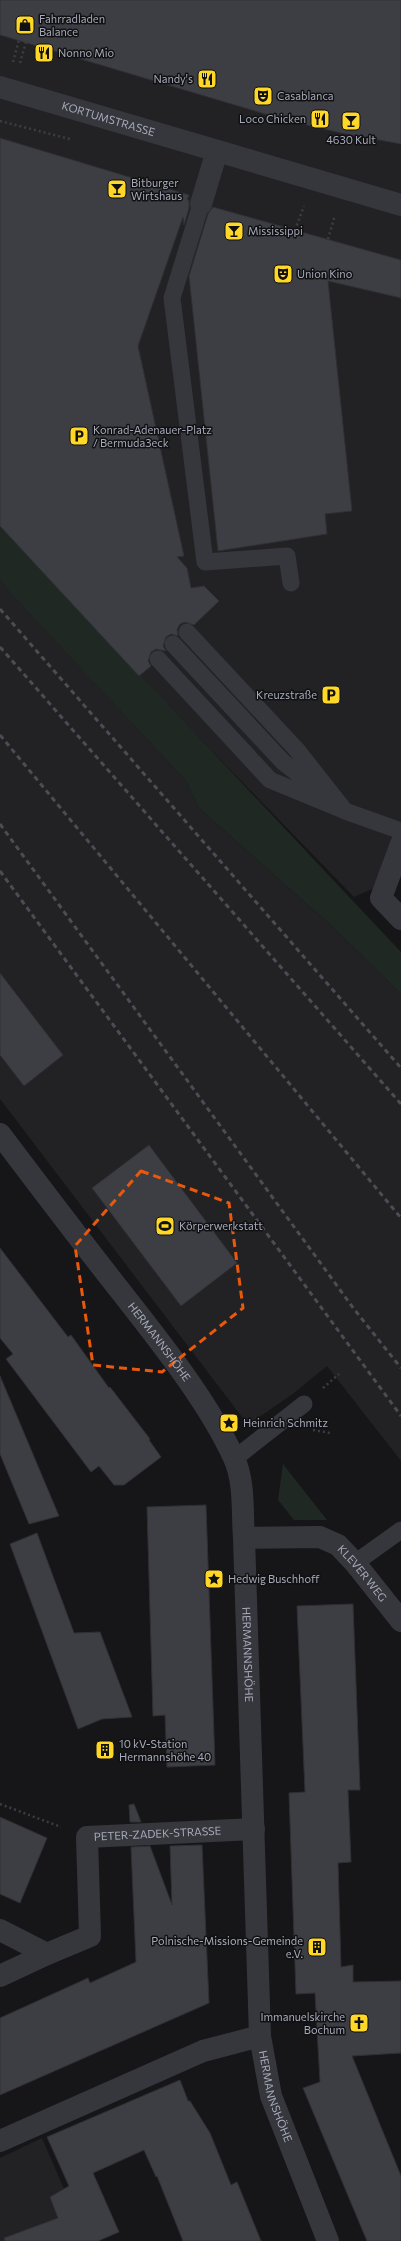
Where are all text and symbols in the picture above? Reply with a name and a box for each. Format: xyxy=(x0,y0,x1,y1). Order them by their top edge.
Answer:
place label: Fahrradladen Balance xyxy=(39,12,105,38)
shop icon: Fahrradladen Balance xyxy=(14,14,36,36)
restaurant icon: Nonno Mio xyxy=(33,42,55,64)
place label: Nonno Mio xyxy=(58,46,115,59)
restaurant icon: Nandy's xyxy=(196,68,218,90)
place label: Nandy's xyxy=(153,72,193,85)
theatre icon: Casablanca xyxy=(252,85,274,107)
place label: Casablanca xyxy=(277,89,334,102)
street label: KORTUMSTRASSE xyxy=(60,99,157,138)
restaurant icon: Loco Chicken xyxy=(309,108,331,130)
bar icon: 4630 Kult xyxy=(340,110,362,132)
place label: Loco Chicken xyxy=(239,112,306,125)
place label: 4630 Kult xyxy=(326,133,376,146)
place label: Bitburger Wirtshaus xyxy=(131,176,182,202)
bar icon: Bitburger Wirtshaus xyxy=(106,178,128,200)
bar icon: Mississippi xyxy=(223,220,245,242)
place label: Mississippi xyxy=(248,224,303,237)
theatre icon: Union Kino xyxy=(272,263,294,285)
place label: Union Kino xyxy=(297,267,353,280)
place label: Konrad-Adenauer-Platz / Bermuda3eck xyxy=(93,423,212,449)
parking icon: Konrad-Adenauer-Platz / Bermuda3eck xyxy=(68,425,90,447)
parking icon: Kreuzstraße xyxy=(320,684,342,706)
place label: Kreuzstraße xyxy=(256,688,317,701)
sports icon: Körperwerkstatt xyxy=(154,1215,176,1237)
place label: Körperwerkstatt xyxy=(179,1219,263,1232)
street label: HERMANNSHÖHE xyxy=(126,1300,194,1384)
place icon: Heinrich Schmitz xyxy=(218,1412,240,1434)
place label: Heinrich Schmitz xyxy=(243,1416,328,1429)
street label: KLEVER WEG xyxy=(335,1542,390,1604)
place icon: Hedwig Buschhoff xyxy=(203,1568,225,1590)
place label: Hedwig Buschhoff xyxy=(228,1572,320,1585)
street label: HERMANNSHÖHE xyxy=(240,1607,257,1702)
place label: 10 kV-Station Hermannshöhe 40 xyxy=(119,1737,211,1763)
building icon: 10 kV-Station Hermannshöhe 40 xyxy=(94,1739,116,1761)
street label: PETER-ZADEK-STRASSE xyxy=(93,1824,221,1843)
place label: Polnische-Missions-Gemeinde e.V. xyxy=(151,1934,303,1960)
building icon: Polnische-Missions-Gemeinde e.V. xyxy=(306,1936,328,1958)
place label: Immanuelskirche Bochum xyxy=(260,2010,345,2036)
church icon: Immanuelskirche Bochum xyxy=(348,2012,370,2034)
street label: HERMANNSHÖHE xyxy=(257,2049,295,2144)

